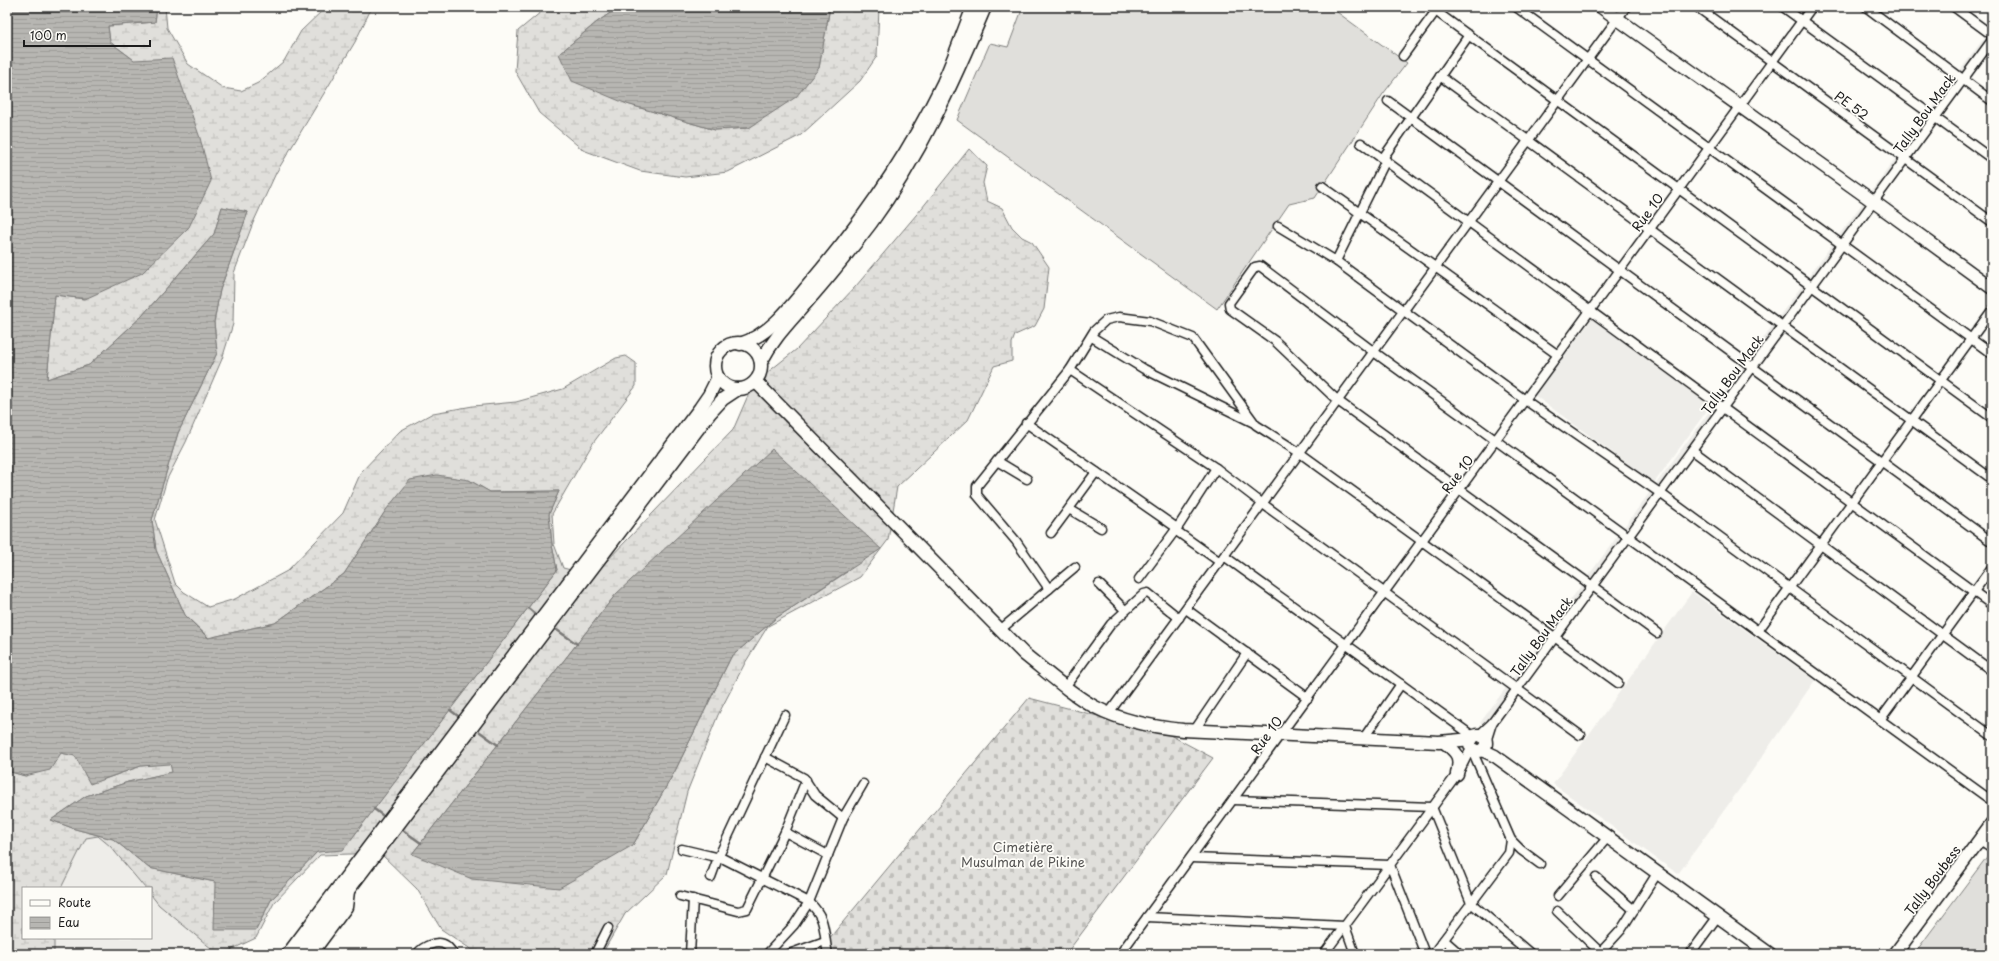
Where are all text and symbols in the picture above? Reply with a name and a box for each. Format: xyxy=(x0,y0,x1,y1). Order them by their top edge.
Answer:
scale bar xyxy=(24,22,150,48)
text: 100 m xyxy=(30,26,67,44)
street label: Tally Bou Mack xyxy=(1888,69,1960,157)
street label: PE 52 xyxy=(1831,86,1873,124)
street label: Rue 10 xyxy=(1627,189,1667,235)
street label: Tally Bou Mack xyxy=(1696,330,1768,418)
street label: Rue 10 xyxy=(1437,451,1477,497)
street label: Tally Bou Mack xyxy=(1505,592,1577,680)
street label: Rue 10 xyxy=(1246,712,1286,758)
park label: Cimetière Musulman de Pikine xyxy=(961,837,1085,871)
street label: Tally Boubess xyxy=(1899,841,1965,919)
legend xyxy=(22,887,152,939)
text: Route xyxy=(58,893,91,911)
text: Eau xyxy=(58,913,80,931)

